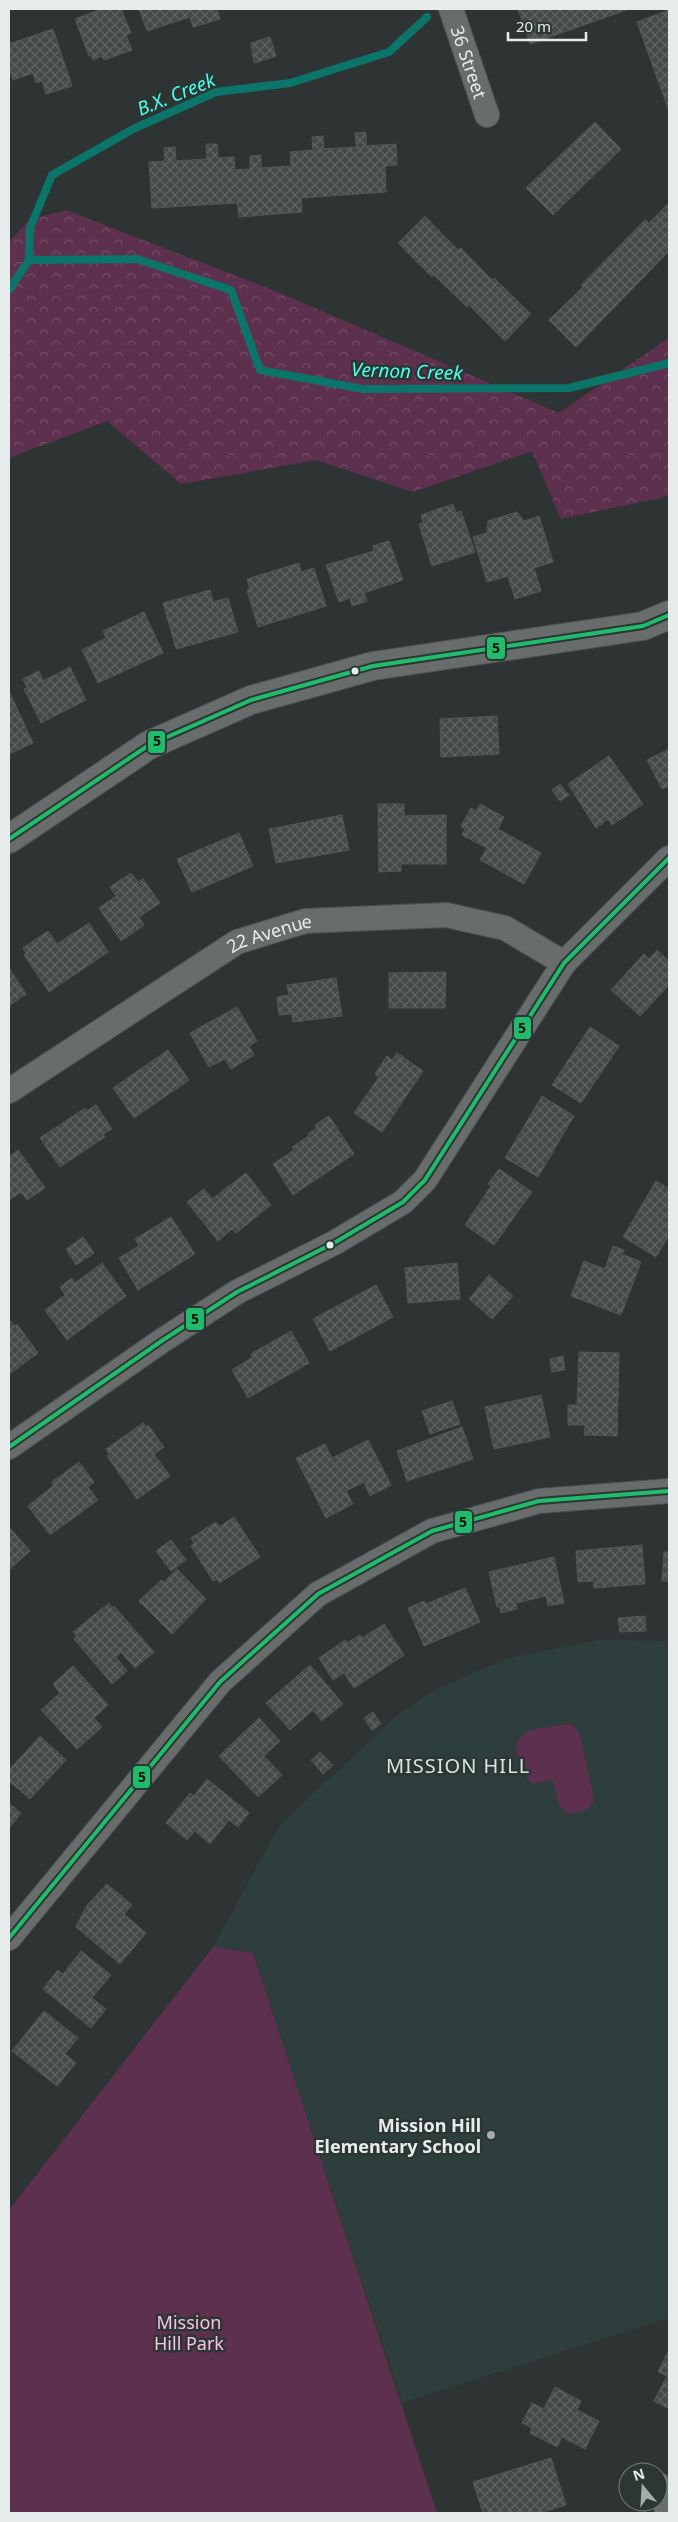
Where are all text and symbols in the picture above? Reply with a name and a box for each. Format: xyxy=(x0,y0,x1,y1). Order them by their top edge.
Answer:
scale bar xyxy=(508,10,586,42)
text: 20 m xyxy=(516,16,551,36)
street label: 36 Street xyxy=(445,22,493,102)
water label: B.X. Creek xyxy=(133,66,220,121)
water label: Vernon Creek xyxy=(351,356,464,386)
line badge: 5 xyxy=(486,636,506,660)
text: 5 xyxy=(492,638,500,657)
unlabelled marker xyxy=(350,666,360,676)
line badge: 5 xyxy=(147,730,166,754)
text: 5 xyxy=(153,731,161,750)
street label: 22 Avenue xyxy=(222,909,312,958)
line badge: 5 xyxy=(513,1016,532,1040)
text: 5 xyxy=(518,1018,526,1037)
unlabelled marker xyxy=(325,1240,335,1250)
line badge: 5 xyxy=(185,1307,205,1331)
text: 5 xyxy=(191,1309,199,1328)
line badge: 5 xyxy=(454,1510,473,1534)
text: 5 xyxy=(459,1512,467,1531)
district label: MISSION HILL xyxy=(386,1752,530,1779)
line badge: 5 xyxy=(132,1765,151,1789)
text: 5 xyxy=(138,1767,146,1786)
place label: Mission Hill Elementary School xyxy=(314,2113,481,2158)
marker: Mission Hill Elementary School xyxy=(485,2129,497,2141)
park label: Mission Hill Park xyxy=(154,2310,224,2355)
north arrow xyxy=(618,2462,668,2512)
text: N xyxy=(630,2463,647,2485)

